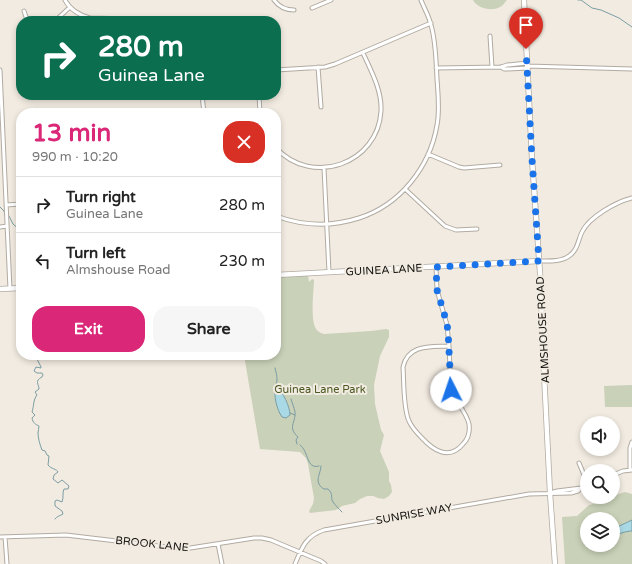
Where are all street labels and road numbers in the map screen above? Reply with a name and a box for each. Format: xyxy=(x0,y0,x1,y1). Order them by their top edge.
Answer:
street label: GUINEA LANE xyxy=(345,261,423,279)
street label: ALMSHOUSE ROAD xyxy=(534,276,552,384)
street label: SUNRISE WAY xyxy=(375,501,453,527)
street label: BROOK LANE xyxy=(115,534,189,554)

